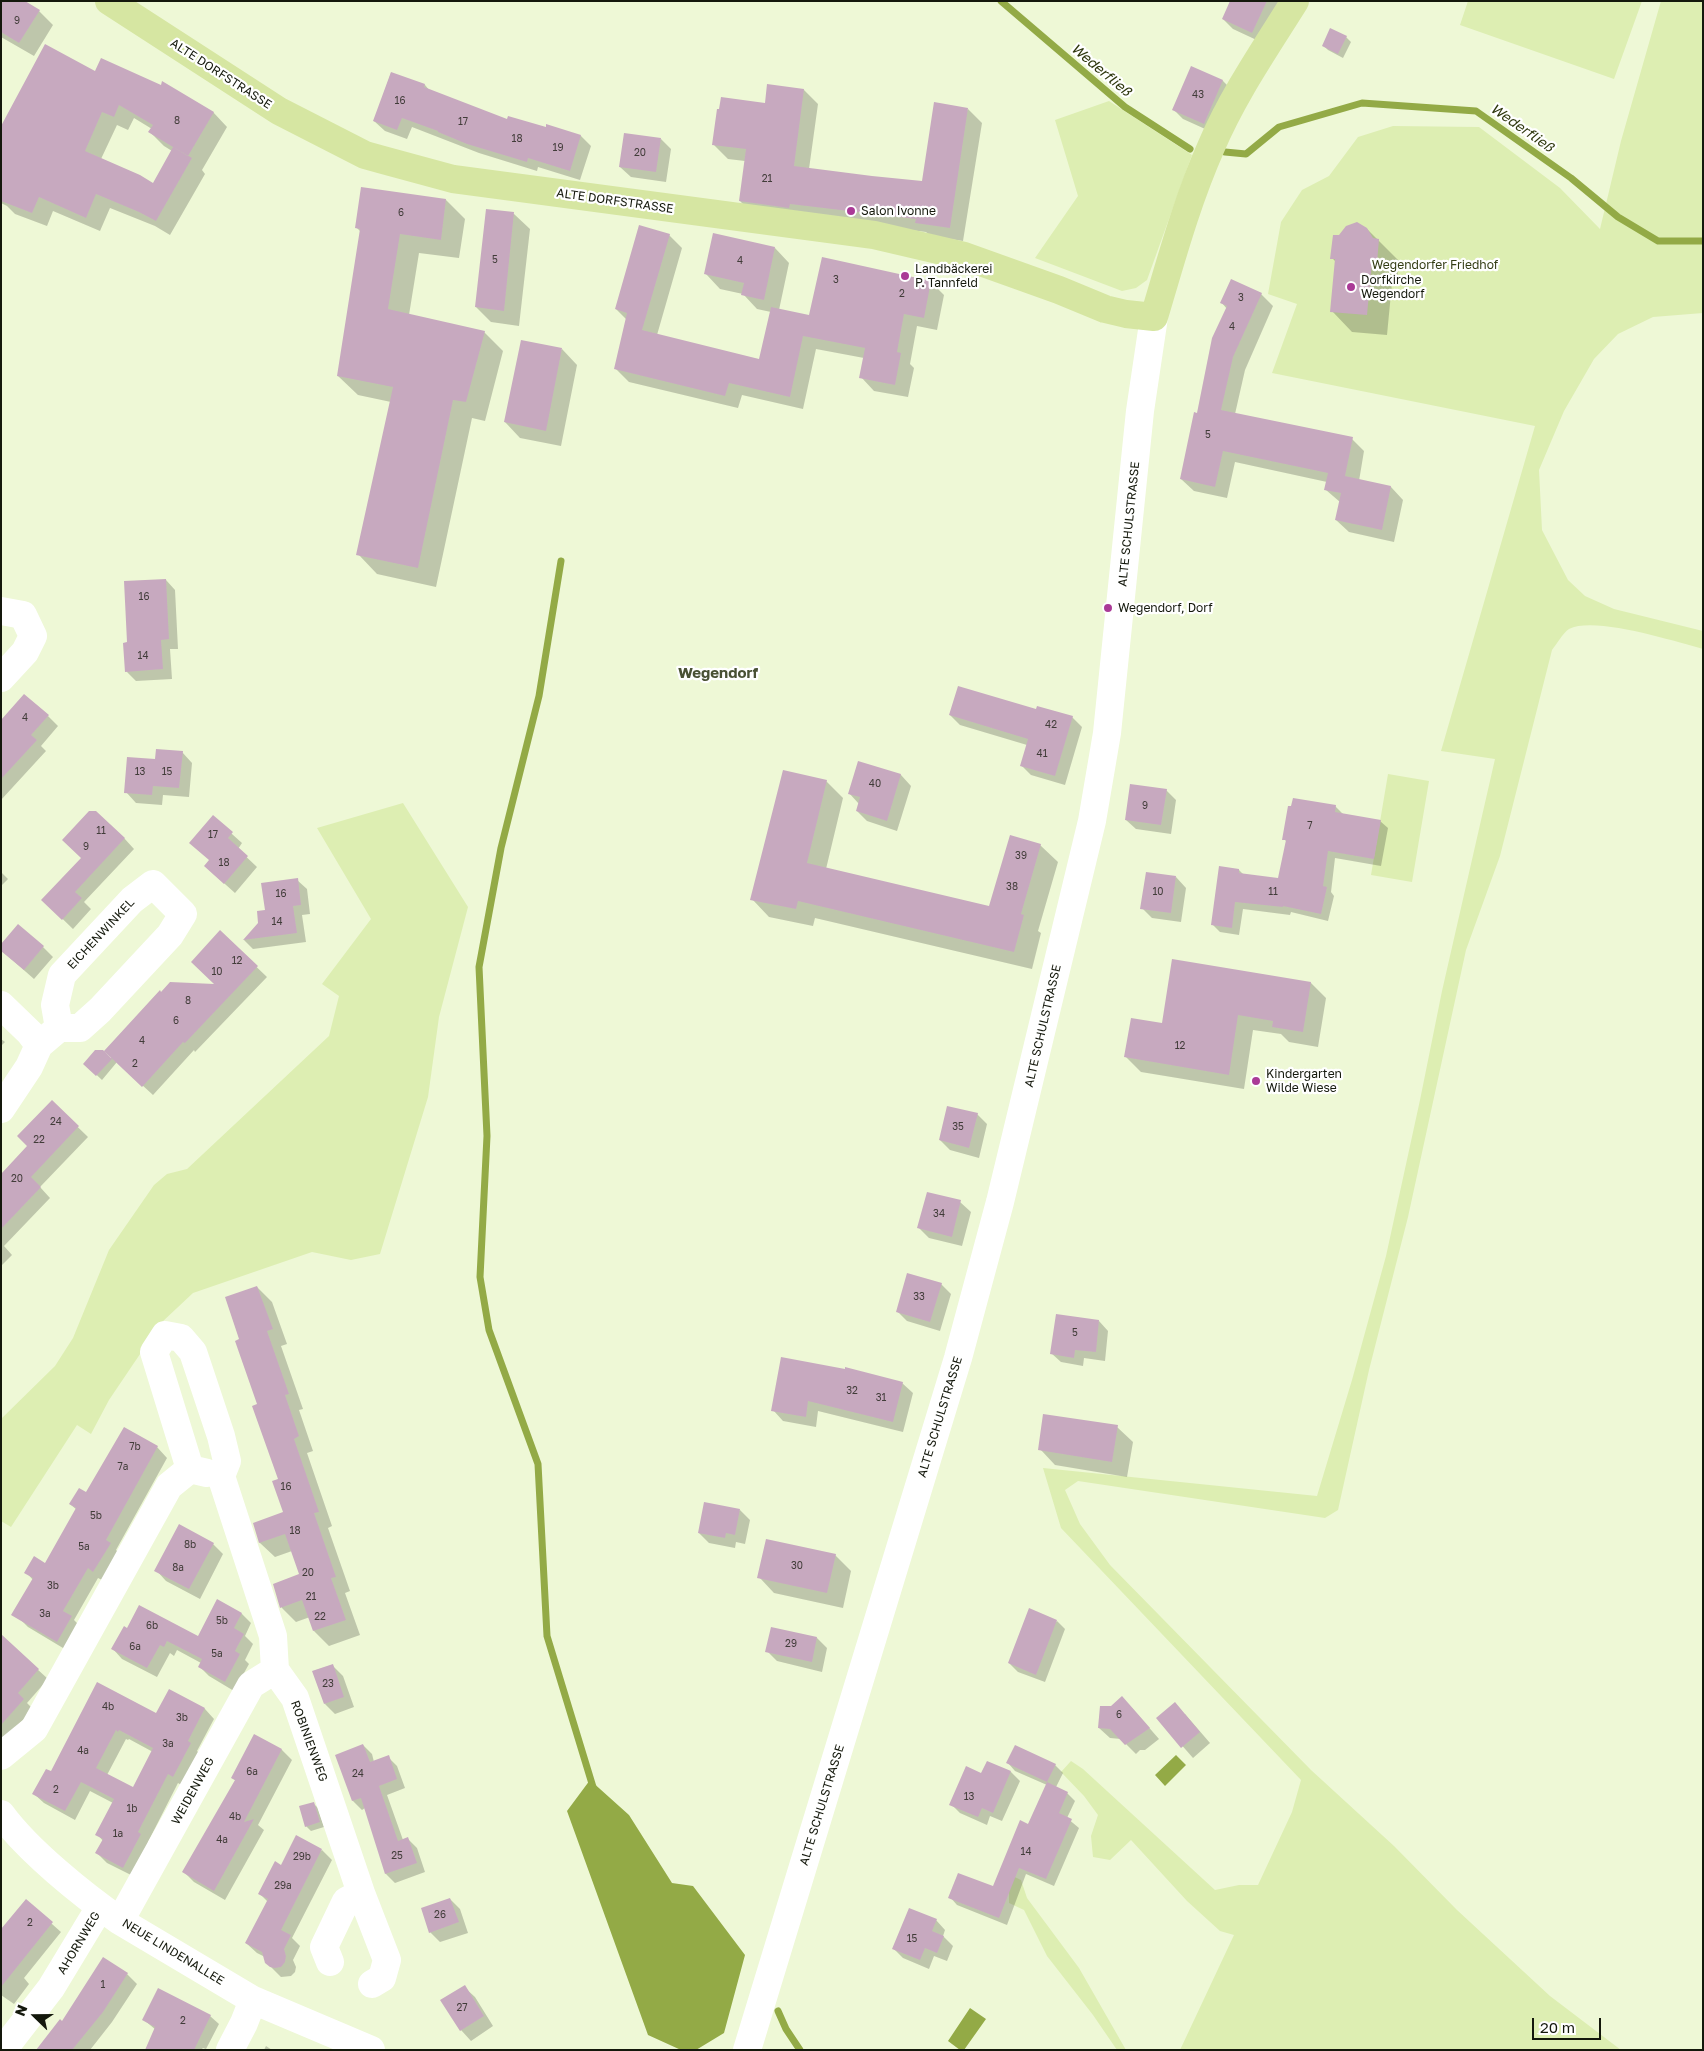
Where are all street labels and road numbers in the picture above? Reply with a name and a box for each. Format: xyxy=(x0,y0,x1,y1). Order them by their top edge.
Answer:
street label: ALTE DORFSTRASSE xyxy=(168,36,274,112)
street label: ALTE DORFSTRASSE xyxy=(556,186,674,216)
street label: ALTE SCHULSTRASSE xyxy=(1115,461,1143,587)
street label: EICHENWINKEL xyxy=(64,896,138,972)
street label: ALTE SCHULSTRASSE xyxy=(1022,963,1064,1089)
street label: ALTE SCHULSTRASSE xyxy=(915,1355,965,1479)
street label: ROBINIENWEG xyxy=(288,1698,330,1784)
street label: ALTE SCHULSTRASSE xyxy=(797,1743,847,1867)
street label: WEIDENWEG xyxy=(169,1755,217,1827)
street label: AHORNWEG xyxy=(55,1909,103,1977)
street label: NEUE LINDENALLEE xyxy=(119,1916,227,1988)

